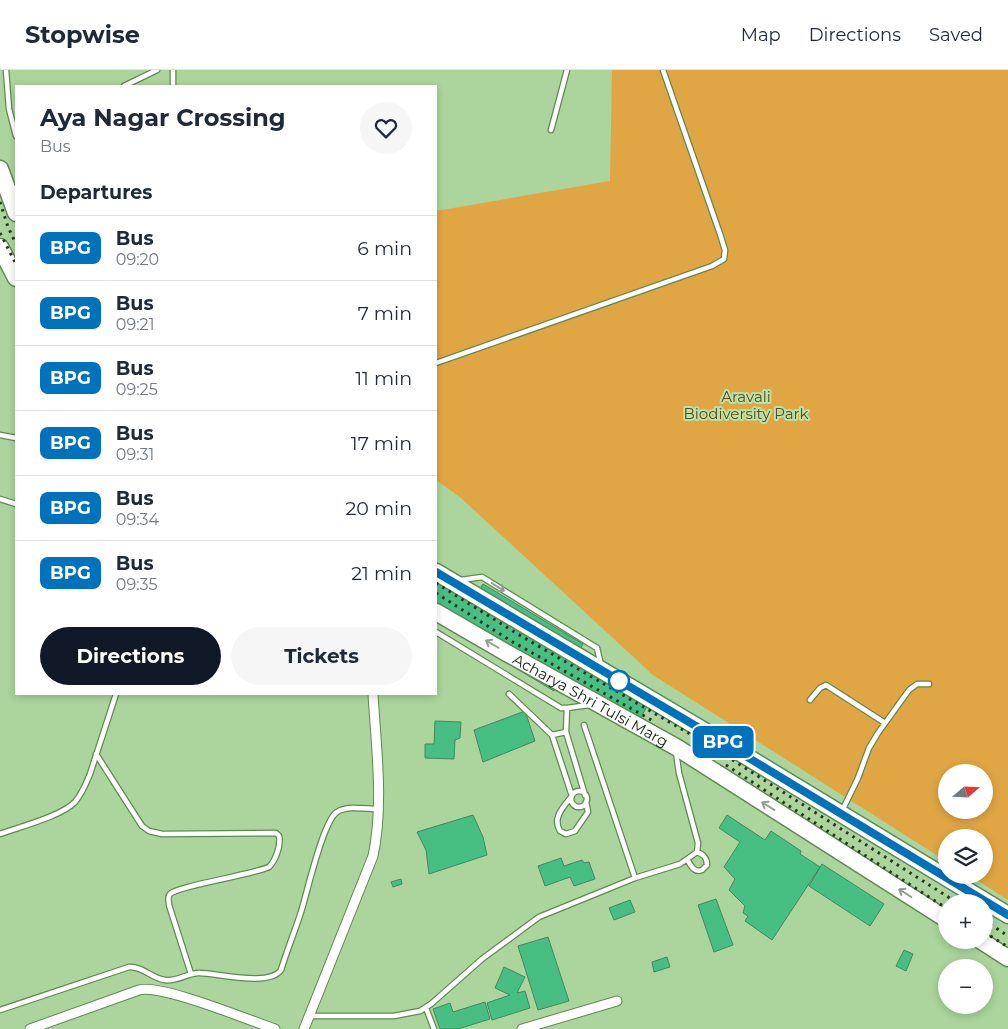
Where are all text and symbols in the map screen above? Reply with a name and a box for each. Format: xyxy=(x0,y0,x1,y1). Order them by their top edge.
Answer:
text: Stopwise xyxy=(25,20,140,49)
text: Map xyxy=(741,24,781,46)
text: Directions xyxy=(809,24,901,46)
text: Saved xyxy=(929,24,983,46)
button: heart xyxy=(360,102,412,154)
text: Aya Nagar Crossing xyxy=(40,103,286,132)
text: Bus xyxy=(40,137,71,156)
text: Departures xyxy=(40,181,152,204)
text: Bus xyxy=(116,227,154,250)
text: BPG xyxy=(50,237,91,259)
text: 6 min xyxy=(357,237,412,260)
text: 09:20 xyxy=(116,250,159,269)
text: Bus xyxy=(116,292,154,315)
text: BPG xyxy=(50,302,91,324)
text: 7 min xyxy=(358,302,412,325)
text: 09:21 xyxy=(116,315,154,334)
text: Bus xyxy=(116,357,154,380)
text: BPG xyxy=(50,367,91,389)
text: 11 min xyxy=(355,367,412,390)
text: 09:25 xyxy=(116,380,158,399)
park label: Aravali Biodiversity Park xyxy=(683,387,809,423)
text: Bus xyxy=(116,422,154,445)
text: BPG xyxy=(50,432,91,454)
text: 17 min xyxy=(351,432,412,455)
text: 09:31 xyxy=(116,445,154,464)
text: Bus xyxy=(116,487,154,510)
text: BPG xyxy=(50,497,91,519)
text: 20 min xyxy=(346,497,412,520)
text: 09:34 xyxy=(116,510,159,529)
text: Bus xyxy=(116,552,154,575)
text: BPG xyxy=(50,562,91,584)
text: 21 min xyxy=(351,562,412,585)
text: 09:35 xyxy=(116,575,157,594)
one-way arrow xyxy=(490,582,504,592)
button: Directions xyxy=(40,627,221,685)
button: Tickets xyxy=(231,627,412,685)
one-way arrow xyxy=(485,639,499,649)
street label: Acharya Shri Tulsi Marg xyxy=(510,649,672,751)
unlabelled marker xyxy=(608,670,630,692)
line badge: BPG xyxy=(694,726,752,758)
text: BPG xyxy=(703,731,743,753)
north arrow xyxy=(938,764,992,819)
map controls xyxy=(938,764,993,1014)
one-way arrow xyxy=(761,800,775,810)
button: layers xyxy=(938,829,993,884)
one-way arrow xyxy=(898,887,912,898)
button: + xyxy=(938,894,993,949)
button: − xyxy=(938,959,993,1014)

